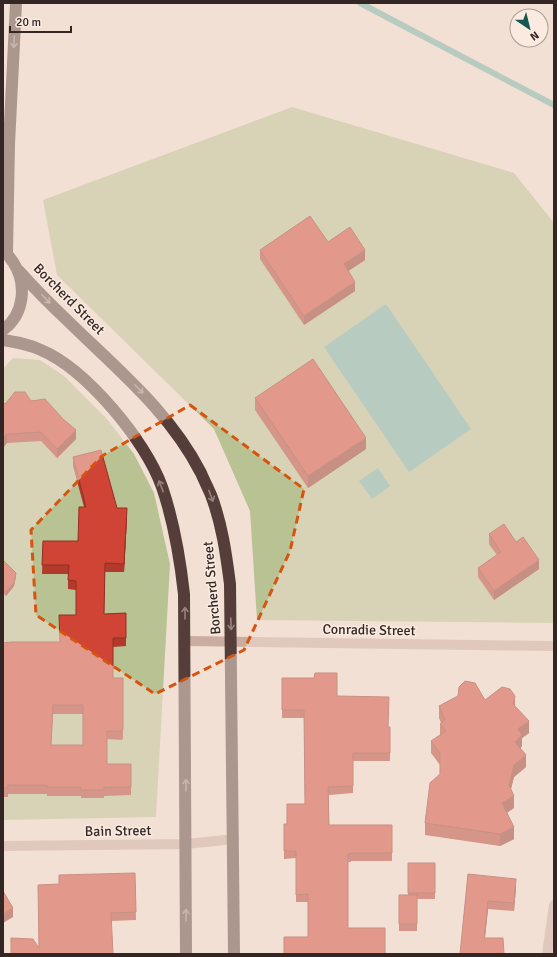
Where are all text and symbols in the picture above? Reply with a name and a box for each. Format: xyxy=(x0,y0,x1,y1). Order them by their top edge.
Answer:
scale bar xyxy=(10,8,71,34)
north arrow xyxy=(509,8,549,48)
text: 20 m xyxy=(16,15,41,30)
text: N xyxy=(528,28,541,43)
one-way arrow xyxy=(10,35,17,48)
street label: Borcherd Street xyxy=(30,260,108,338)
one-way arrow xyxy=(41,294,51,304)
one-way arrow xyxy=(135,384,144,394)
one-way arrow xyxy=(157,480,165,492)
one-way arrow xyxy=(208,490,216,502)
street label: Borcherd Street xyxy=(199,540,225,635)
one-way arrow xyxy=(181,607,188,620)
one-way arrow xyxy=(227,617,235,630)
street label: Conradie Street xyxy=(322,621,416,639)
one-way arrow xyxy=(182,779,189,792)
street label: Bain Street xyxy=(85,822,152,840)
one-way arrow xyxy=(182,909,190,922)

